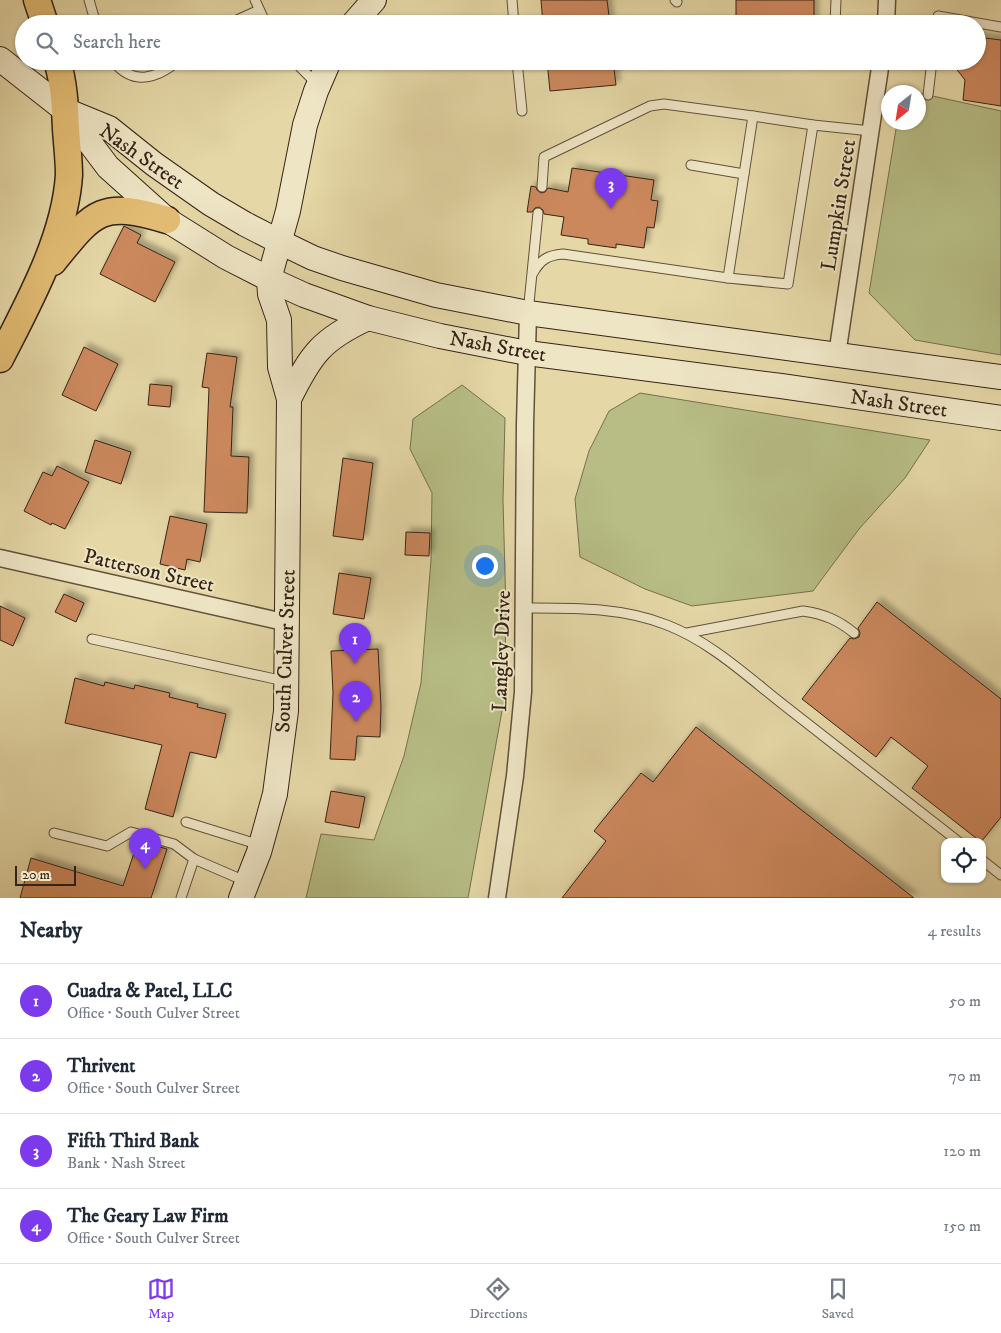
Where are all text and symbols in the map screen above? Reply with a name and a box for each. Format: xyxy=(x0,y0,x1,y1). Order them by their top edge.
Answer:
search box xyxy=(15,15,986,70)
icon: search xyxy=(33,29,61,57)
text: Search here xyxy=(73,31,161,54)
north arrow xyxy=(881,85,926,130)
street label: Nash Street xyxy=(94,118,189,196)
street label: Lumpkin Street xyxy=(816,137,862,273)
pin: 3 xyxy=(595,168,627,209)
street label: Nash Street xyxy=(447,326,549,368)
street label: Nash Street xyxy=(849,384,949,424)
street label: Patterson Street xyxy=(81,543,217,599)
your location xyxy=(472,553,498,579)
street label: South Culver Street xyxy=(270,569,302,733)
street label: Langley Drive xyxy=(487,590,517,712)
pin: 1 xyxy=(339,623,371,664)
pin: 2 xyxy=(340,681,372,722)
pin: 4 xyxy=(129,828,161,869)
map controls xyxy=(941,838,986,883)
button: locate xyxy=(941,838,986,883)
scale bar xyxy=(15,863,76,886)
text: 20 m xyxy=(22,866,50,884)
text: Nearby xyxy=(20,918,82,944)
text: 4 results xyxy=(928,921,981,941)
text: Cuadra & Patel, LLC xyxy=(67,980,232,1003)
text: 1 xyxy=(33,991,39,1011)
text: 50 m xyxy=(949,991,981,1011)
text: Office · South Culver Street xyxy=(67,1003,240,1023)
text: Thrivent xyxy=(67,1055,135,1078)
text: 2 xyxy=(32,1066,40,1086)
text: 70 m xyxy=(949,1066,981,1086)
text: Office · South Culver Street xyxy=(67,1078,240,1098)
text: Fifth Third Bank xyxy=(67,1130,199,1153)
text: 3 xyxy=(33,1141,39,1161)
text: 120 m xyxy=(943,1141,981,1161)
text: Bank · Nash Street xyxy=(67,1153,185,1173)
text: The Geary Law Firm xyxy=(67,1205,228,1228)
text: 4 xyxy=(31,1216,41,1236)
text: 150 m xyxy=(943,1216,981,1236)
text: Office · South Culver Street xyxy=(67,1228,240,1248)
tab: Map xyxy=(147,1275,175,1323)
tab: Directions xyxy=(469,1275,527,1323)
tab: Saved xyxy=(822,1275,854,1323)

